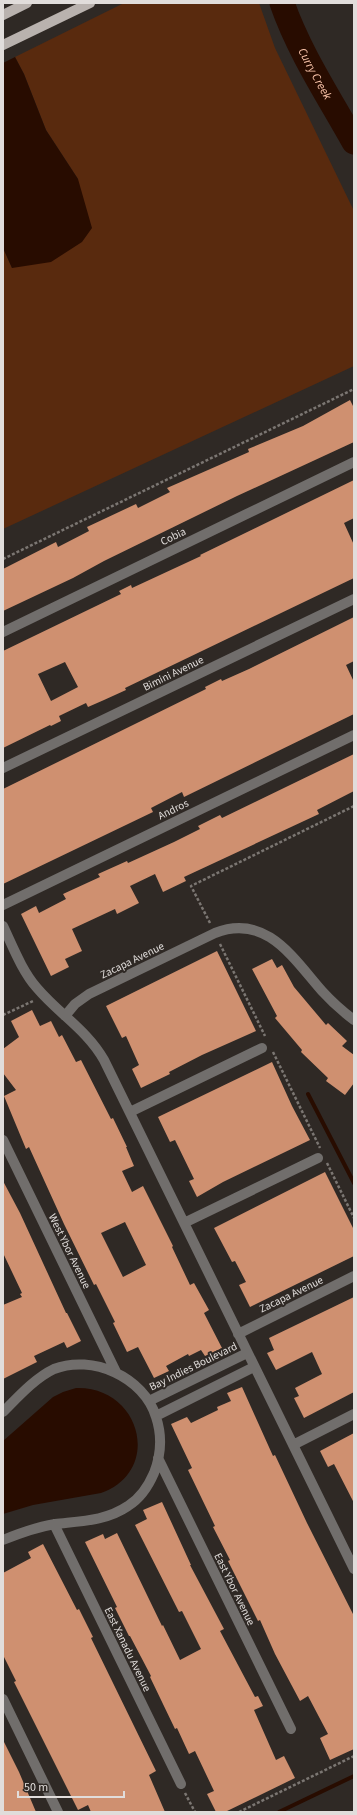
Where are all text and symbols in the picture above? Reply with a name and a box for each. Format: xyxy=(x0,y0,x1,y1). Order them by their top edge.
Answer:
water label: Curry Creek xyxy=(294,45,336,103)
street label: Cobia xyxy=(158,524,188,549)
street label: Bimini Avenue xyxy=(140,652,207,695)
street label: Andros xyxy=(155,795,191,823)
street label: Zacapa Avenue xyxy=(98,938,167,982)
street label: West Ybor Avenue xyxy=(45,1211,94,1292)
street label: Zacapa Avenue xyxy=(257,1272,326,1316)
street label: Bay Indies Boulevard xyxy=(147,1339,240,1394)
street label: East Ybor Avenue xyxy=(211,1550,259,1628)
street label: East Xanadu Avenue xyxy=(101,1604,155,1695)
scale bar xyxy=(18,1773,124,1799)
text: 50 m xyxy=(24,1779,48,1796)

